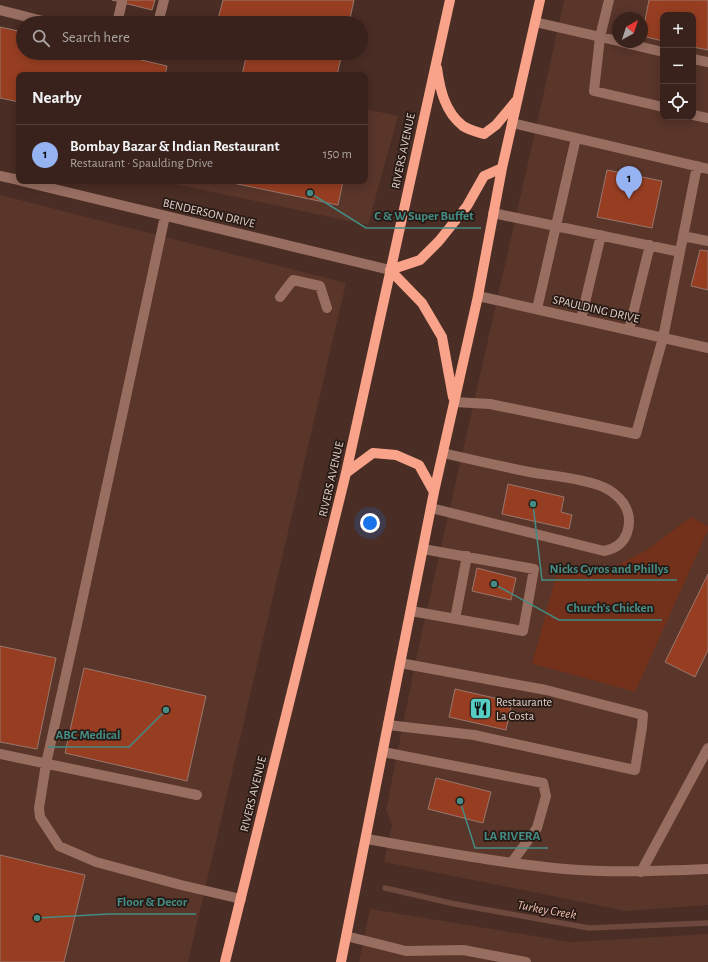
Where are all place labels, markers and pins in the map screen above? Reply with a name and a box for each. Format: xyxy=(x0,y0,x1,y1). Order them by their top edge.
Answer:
pin: 1 xyxy=(616,166,642,199)
callout: C & W Super Buffet xyxy=(366,203,481,228)
callout: Nicks Gyros and Phillys xyxy=(542,555,677,580)
callout: Church's Chicken xyxy=(559,595,662,620)
restaurant icon: Restaurante La Costa xyxy=(467,696,493,722)
place label: Restaurante La Costa xyxy=(496,696,552,722)
callout: ABC Medical xyxy=(48,722,129,747)
callout: LA RIVERA xyxy=(475,823,548,848)
callout: Floor & Decor xyxy=(109,889,196,914)

